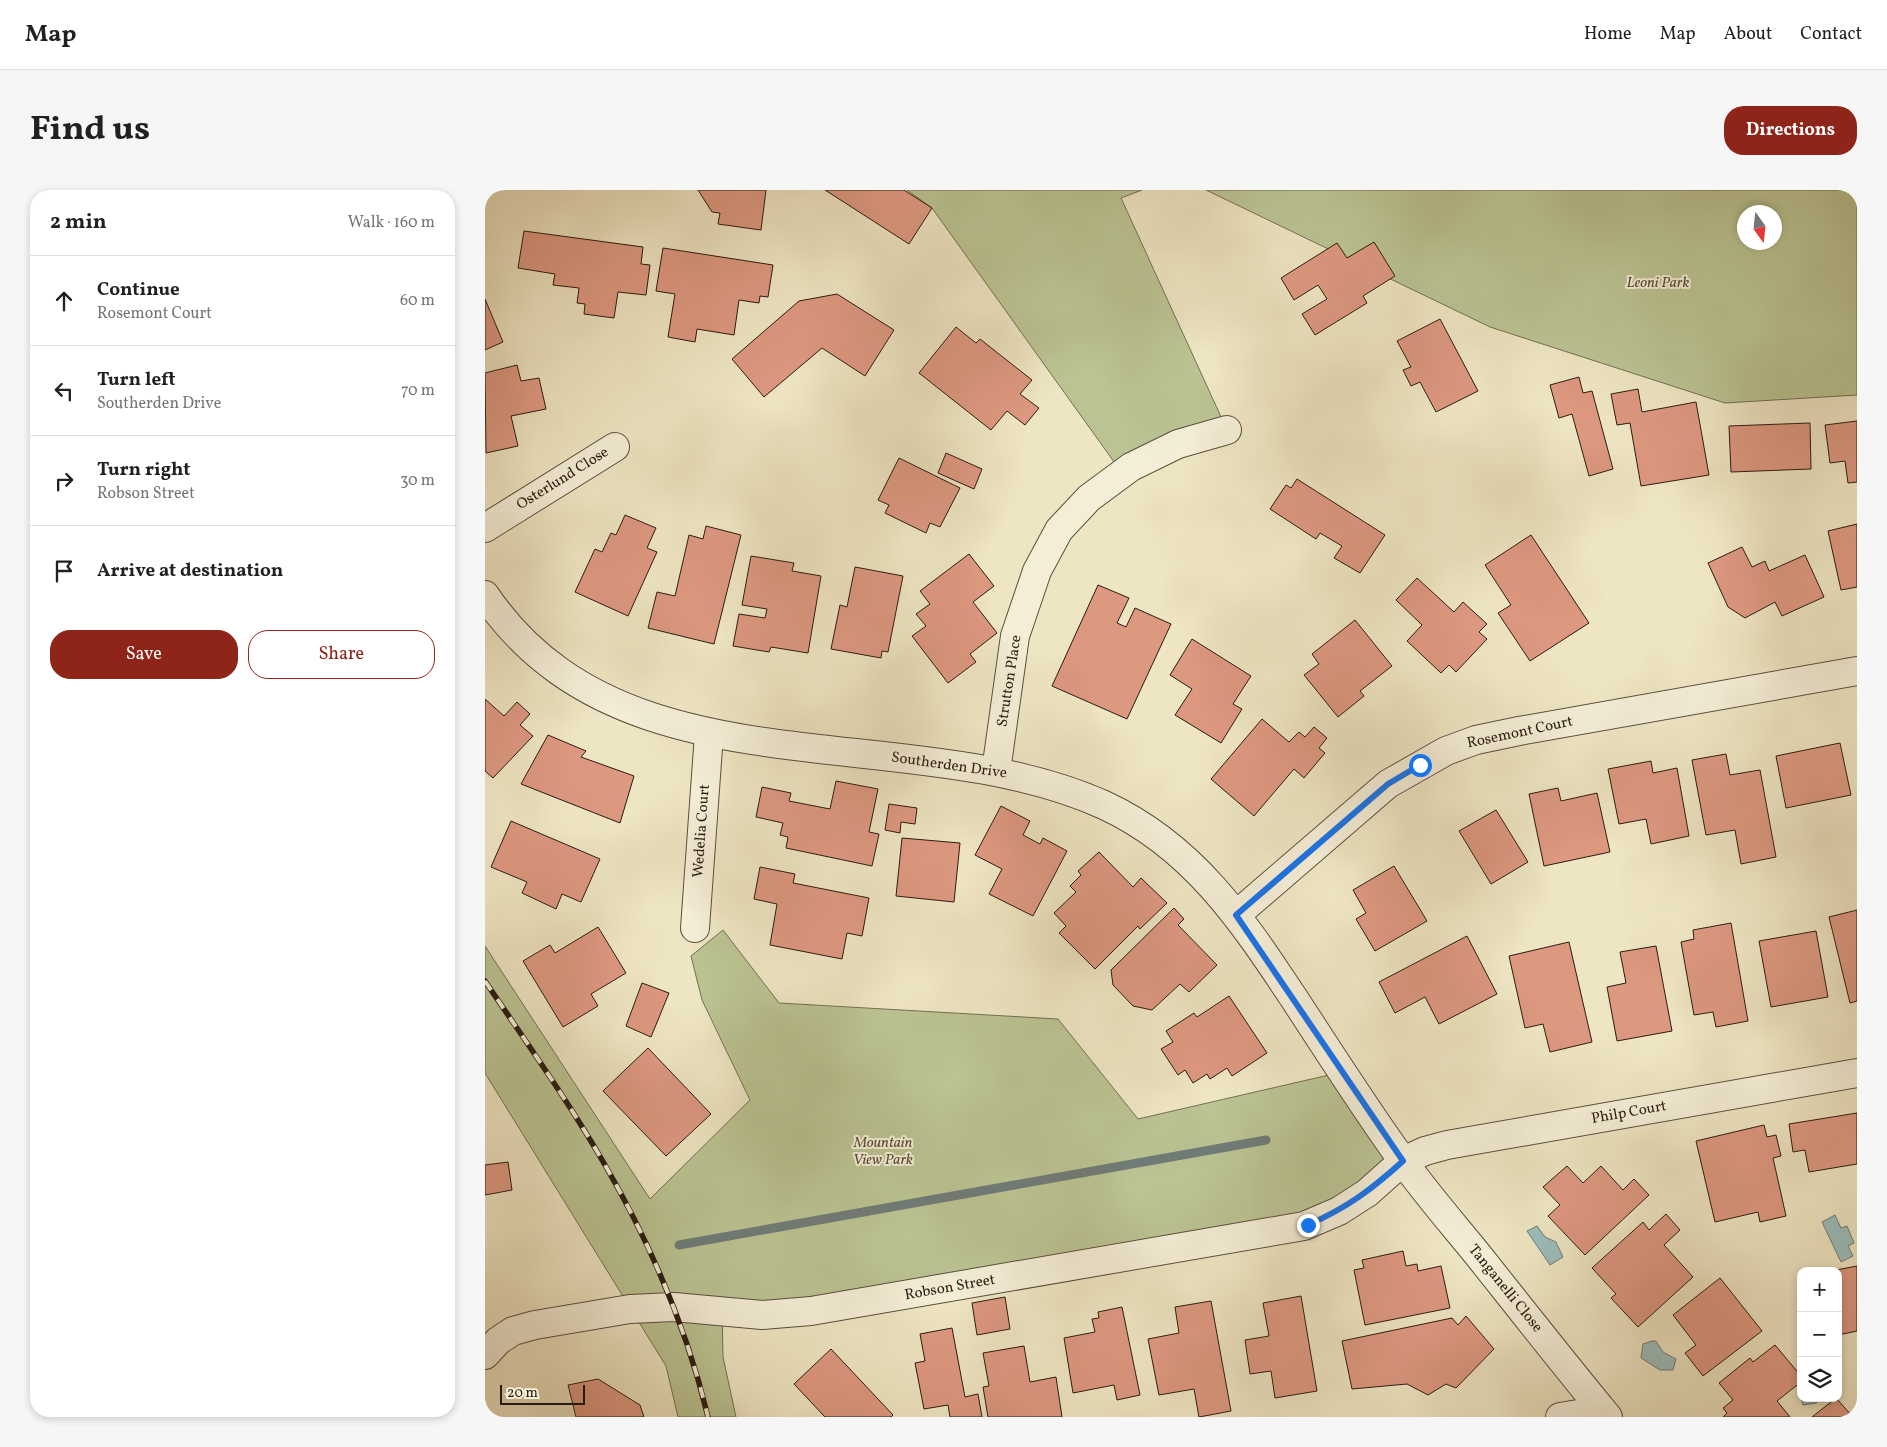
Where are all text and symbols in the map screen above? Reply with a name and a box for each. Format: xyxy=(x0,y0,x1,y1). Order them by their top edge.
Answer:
text: Map xyxy=(25,18,76,52)
text: Home xyxy=(1584,22,1632,47)
text: Map xyxy=(1660,22,1696,47)
text: About xyxy=(1724,22,1772,47)
text: Contact xyxy=(1800,22,1862,47)
text: Find us xyxy=(30,106,150,154)
button: Directions xyxy=(1724,106,1857,155)
north arrow xyxy=(1737,205,1782,250)
text: 2 min xyxy=(50,208,107,237)
text: Walk · 160 m xyxy=(348,212,435,234)
park label: Leoni Park xyxy=(1627,273,1689,294)
text: Continue xyxy=(97,277,180,303)
icon: ahead xyxy=(50,287,78,315)
text: 60 m xyxy=(400,290,435,312)
text: Rosemont Court xyxy=(97,303,212,325)
text: Turn left xyxy=(97,367,176,393)
icon: left xyxy=(50,377,78,405)
text: 70 m xyxy=(401,380,435,402)
text: Southerden Drive xyxy=(97,393,221,415)
street label: Osterlund Close xyxy=(513,442,613,516)
text: Turn right xyxy=(97,457,190,483)
icon: right xyxy=(50,467,78,495)
text: 30 m xyxy=(400,470,435,492)
text: Robson Street xyxy=(97,483,195,505)
icon: arrive xyxy=(50,557,78,585)
text: Arrive at destination xyxy=(97,558,283,584)
button: Save xyxy=(50,630,238,679)
button: Share xyxy=(248,630,435,679)
street label: Strutton Place xyxy=(992,633,1028,729)
street label: Rosemont Court xyxy=(1465,712,1575,754)
street label: Southerden Drive xyxy=(890,747,1008,785)
route start xyxy=(1409,754,1432,777)
street label: Wedelia Court xyxy=(688,783,716,879)
street label: Philp Court xyxy=(1590,1096,1668,1130)
park label: Mountain View Park xyxy=(853,1133,913,1171)
route end xyxy=(1297,1214,1320,1237)
street label: Tanganelli Close xyxy=(1463,1241,1547,1337)
map controls xyxy=(1797,1267,1842,1402)
button: + xyxy=(1797,1267,1842,1312)
street label: Robson Street xyxy=(903,1270,997,1306)
button: − xyxy=(1797,1312,1842,1357)
button: layers xyxy=(1797,1357,1842,1402)
scale bar xyxy=(500,1382,585,1405)
text: 20 m xyxy=(507,1384,538,1403)

